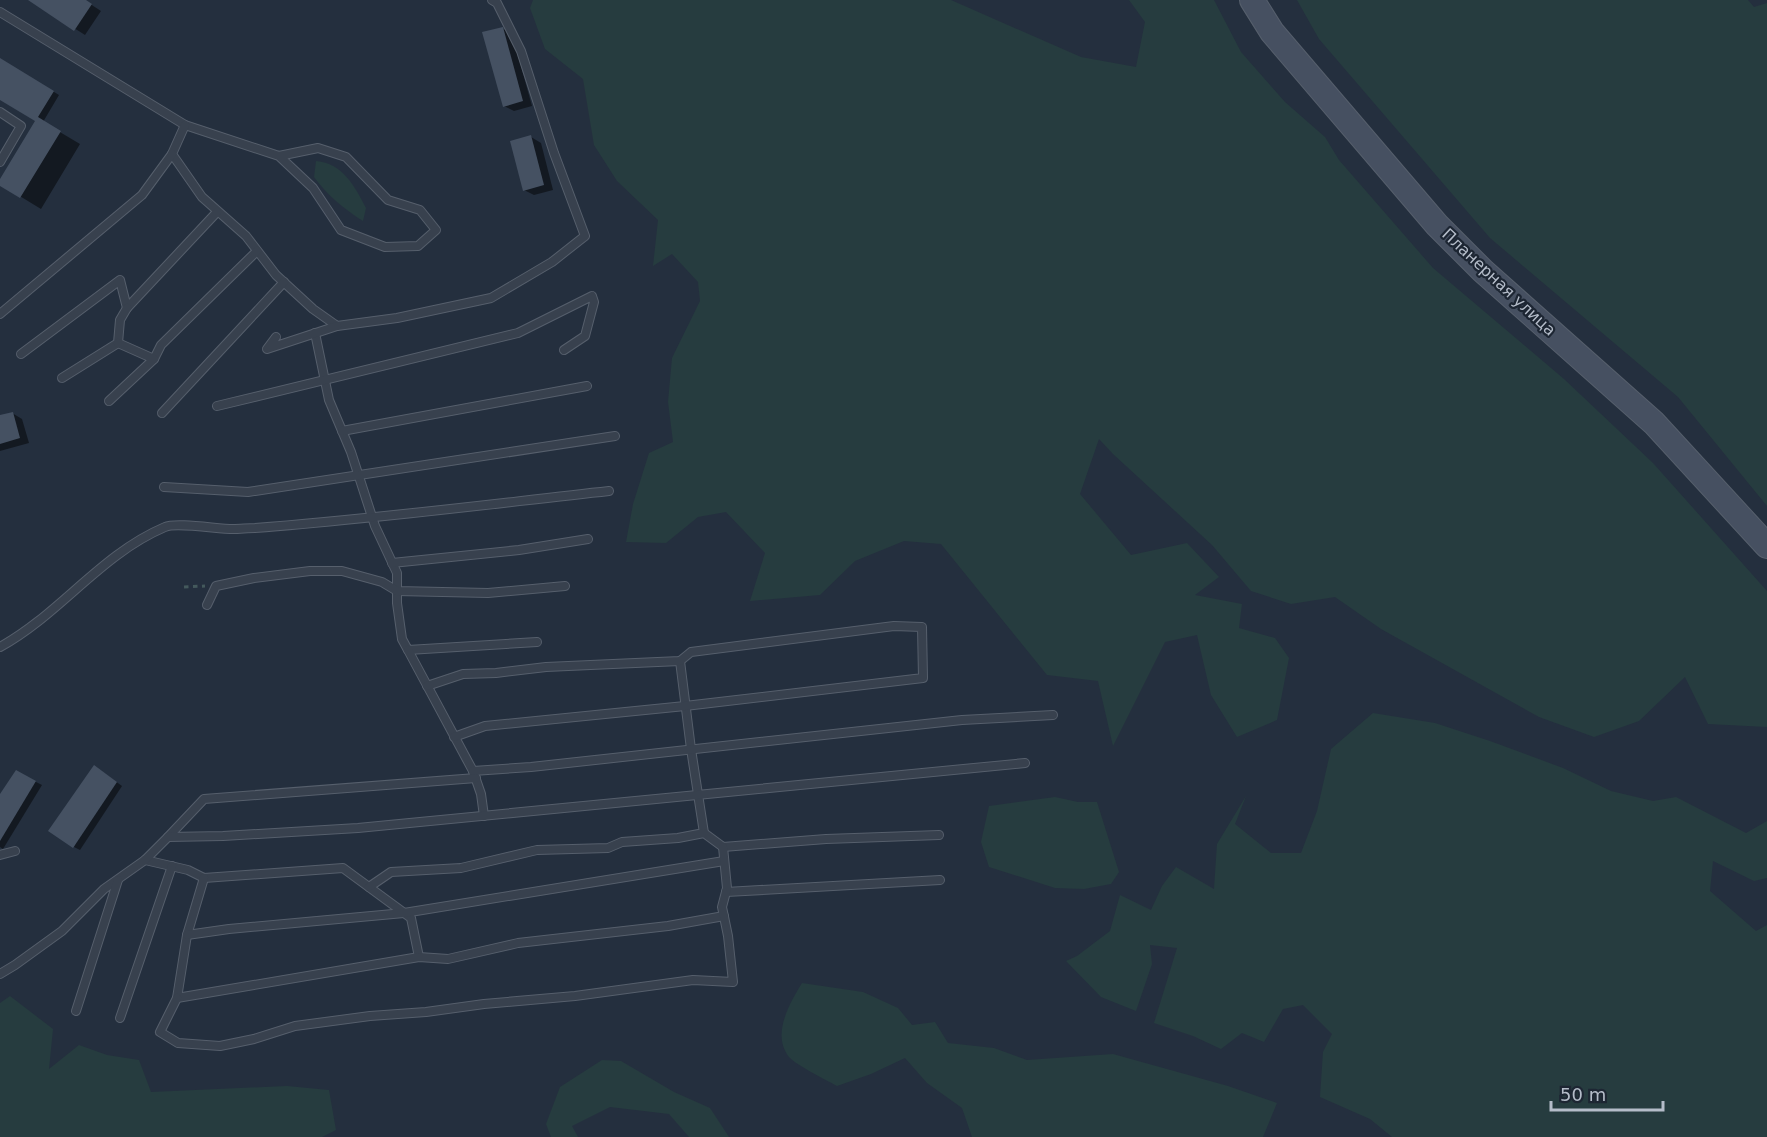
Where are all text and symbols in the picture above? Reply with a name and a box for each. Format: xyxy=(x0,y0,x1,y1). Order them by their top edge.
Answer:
street label: Планерная улица xyxy=(1438,224,1560,340)
scale bar xyxy=(1551,1074,1664,1112)
text: 50 m xyxy=(1560,1084,1606,1105)

